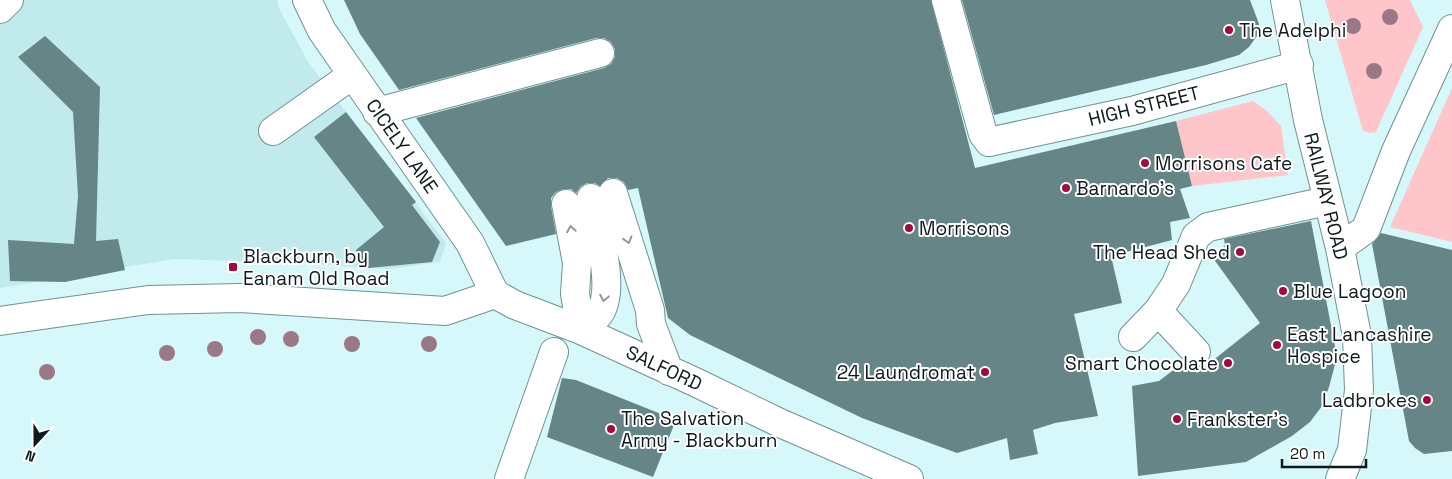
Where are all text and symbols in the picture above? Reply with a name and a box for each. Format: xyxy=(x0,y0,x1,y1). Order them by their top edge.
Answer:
place label: The Adelphi xyxy=(1239,18,1346,43)
marker: The Adelphi xyxy=(1223,24,1235,36)
street label: HIGH STREET xyxy=(1086,80,1202,132)
street label: CICELY LANE xyxy=(360,94,444,198)
street label: RAILWAY ROAD xyxy=(1298,130,1354,262)
place label: Morrisons Cafe xyxy=(1155,151,1292,176)
marker: Morrisons Cafe xyxy=(1139,157,1151,169)
place label: Barnardo's xyxy=(1076,176,1174,201)
marker: Barnardo's xyxy=(1060,182,1072,194)
place label: Morrisons xyxy=(919,216,1010,241)
marker: Morrisons xyxy=(903,222,915,234)
one-way arrow xyxy=(566,225,576,234)
one-way arrow xyxy=(622,235,632,244)
place label: The Head Shed xyxy=(1093,240,1230,265)
place label: Blackburn, by Eanam Old Road xyxy=(243,244,390,291)
marker: The Head Shed xyxy=(1234,246,1246,258)
marker: Blackburn, by Eanam Old Road xyxy=(227,261,239,273)
place label: Blue Lagoon xyxy=(1293,279,1406,304)
marker: Blue Lagoon xyxy=(1277,285,1289,297)
one-way arrow xyxy=(600,293,610,302)
place label: East Lancashire Hospice xyxy=(1287,322,1432,369)
street label: SALFORD xyxy=(622,339,706,397)
marker: East Lancashire Hospice xyxy=(1271,339,1283,351)
place label: Smart Chocolate xyxy=(1065,351,1218,376)
marker: Smart Chocolate xyxy=(1222,357,1234,369)
place label: 24 Laundromat xyxy=(837,360,975,385)
marker: 24 Laundromat xyxy=(979,366,991,378)
place label: Ladbrokes xyxy=(1322,388,1417,413)
marker: Ladbrokes xyxy=(1421,394,1433,406)
place label: The Salvation Army - Blackburn xyxy=(621,406,777,453)
place label: Frankster's xyxy=(1187,407,1288,432)
marker: Frankster's xyxy=(1171,413,1183,425)
north arrow xyxy=(10,419,60,469)
marker: The Salvation Army - Blackburn xyxy=(605,423,617,435)
scale bar xyxy=(1282,436,1366,468)
text: 20 m xyxy=(1290,444,1325,463)
text: N xyxy=(23,446,38,466)

